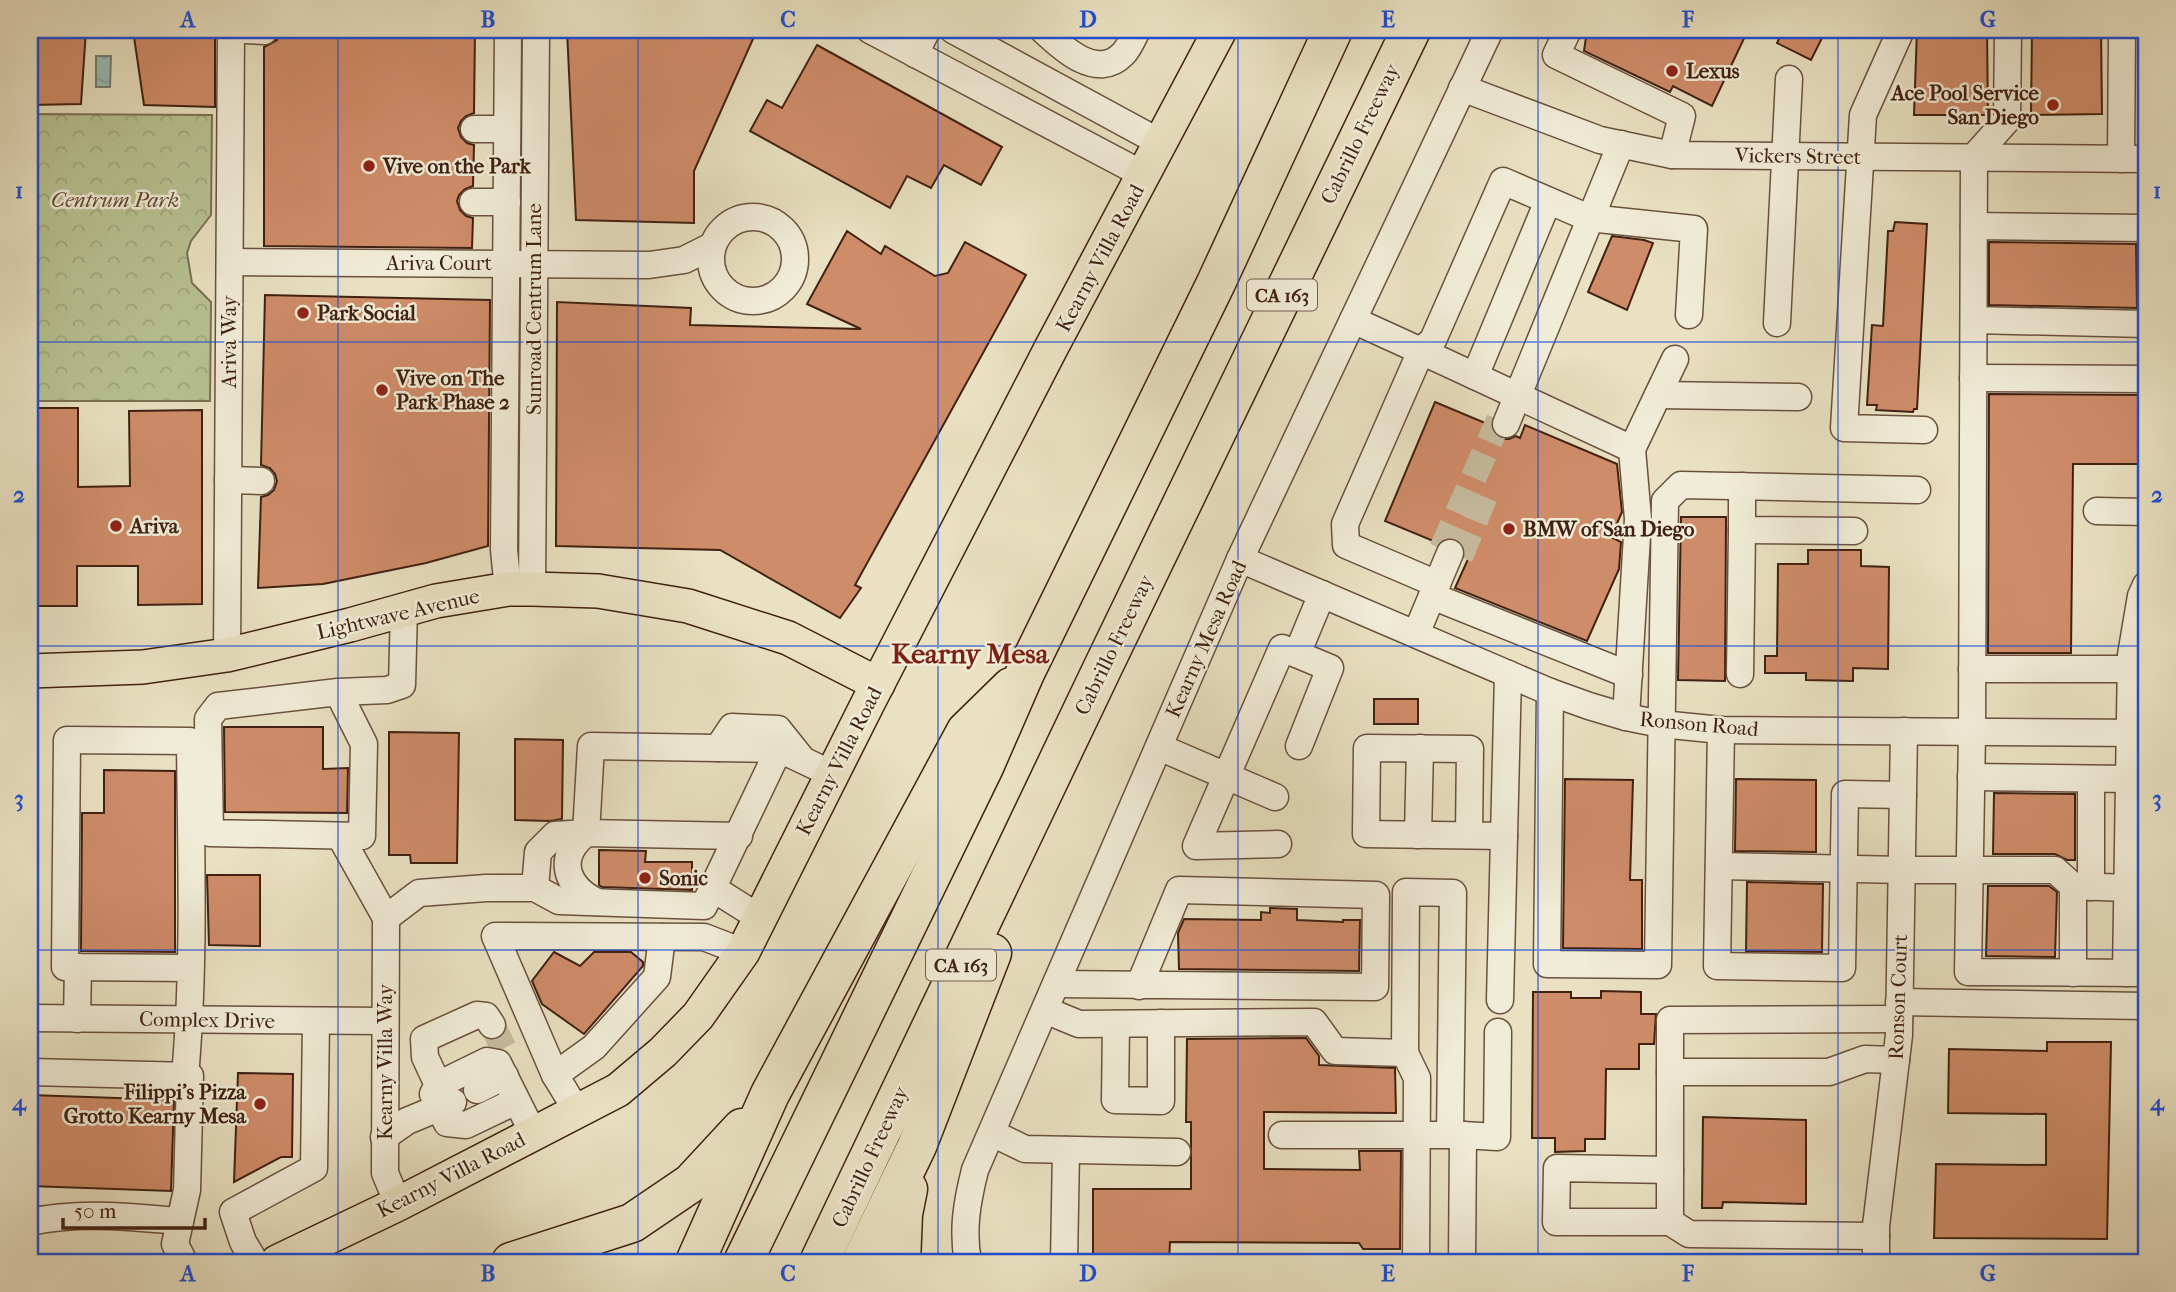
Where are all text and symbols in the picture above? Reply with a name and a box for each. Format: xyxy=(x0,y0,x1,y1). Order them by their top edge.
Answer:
text: A xyxy=(179,6,197,33)
text: B xyxy=(481,6,496,33)
text: C xyxy=(780,6,796,33)
text: D xyxy=(1079,6,1097,33)
text: E xyxy=(1381,6,1395,33)
text: F xyxy=(1681,6,1695,33)
text: G xyxy=(1980,6,1996,33)
street label: Cabrillo Freeway xyxy=(1316,59,1405,208)
place label: Lexus xyxy=(1686,59,1740,83)
marker: Lexus xyxy=(1664,63,1680,79)
place label: Ace Pool Service San Diego xyxy=(1889,81,2040,129)
marker: Ace Pool Service San Diego xyxy=(2045,97,2061,113)
street label: Vickers Street xyxy=(1734,143,1862,169)
place label: Vive on the Park xyxy=(382,154,532,178)
marker: Vive on the Park xyxy=(361,158,377,174)
text: 1 xyxy=(15,177,23,204)
text: 1 xyxy=(2153,177,2161,204)
street label: Kearny Villa Road xyxy=(1051,180,1149,336)
park label: Centrum Park xyxy=(51,188,179,212)
street label: Sunroad Centrum Lane xyxy=(522,203,546,415)
street label: Ariva Court xyxy=(385,251,492,275)
road number: CA 163 xyxy=(1247,280,1317,310)
street label: Ariva Way xyxy=(217,295,241,389)
place label: Park Social xyxy=(317,301,416,325)
marker: Park Social xyxy=(295,305,311,321)
place label: Vive on The Park Phase 2 xyxy=(395,366,510,414)
marker: Vive on The Park Phase 2 xyxy=(374,382,390,398)
text: 2 xyxy=(13,481,25,508)
text: 2 xyxy=(2151,481,2163,508)
place label: Ariva xyxy=(128,514,180,538)
place label: BMW of San Diego xyxy=(1523,517,1695,541)
marker: Ariva xyxy=(108,518,124,534)
marker: BMW of San Diego xyxy=(1501,521,1517,537)
street label: Kearny Mesa Road xyxy=(1161,556,1252,721)
street label: Cabrillo Freeway xyxy=(1070,570,1159,719)
street label: Lightwave Avenue xyxy=(314,584,482,644)
district label: Kearny Mesa xyxy=(891,637,1050,670)
street label: Kearny Villa Road xyxy=(791,682,887,839)
street label: Ronson Road xyxy=(1639,707,1760,741)
text: 3 xyxy=(14,785,24,812)
text: 3 xyxy=(2152,785,2162,812)
place label: Sonic xyxy=(659,866,708,890)
marker: Sonic xyxy=(637,870,653,886)
street label: Ronson Court xyxy=(1884,933,1912,1060)
road number: CA 163 xyxy=(926,950,996,981)
street label: Kearny Villa Way xyxy=(373,983,397,1140)
street label: Complex Drive xyxy=(139,1007,275,1033)
place label: Filippi's Pizza Grotto Kearny Mesa xyxy=(64,1080,247,1128)
street label: Cabrillo Freeway xyxy=(827,1082,914,1231)
text: 4 xyxy=(11,1089,27,1116)
text: 4 xyxy=(2149,1089,2165,1116)
marker: Filippi's Pizza Grotto Kearny Mesa xyxy=(252,1096,268,1112)
street label: Kearny Villa Road xyxy=(373,1127,530,1223)
scale bar xyxy=(63,1187,205,1231)
text: 50 m xyxy=(74,1199,117,1223)
text: A xyxy=(179,1260,197,1287)
text: B xyxy=(481,1260,496,1287)
text: C xyxy=(780,1260,796,1287)
text: D xyxy=(1079,1260,1097,1287)
text: E xyxy=(1381,1260,1395,1287)
text: F xyxy=(1681,1260,1695,1287)
text: G xyxy=(1980,1260,1996,1287)

